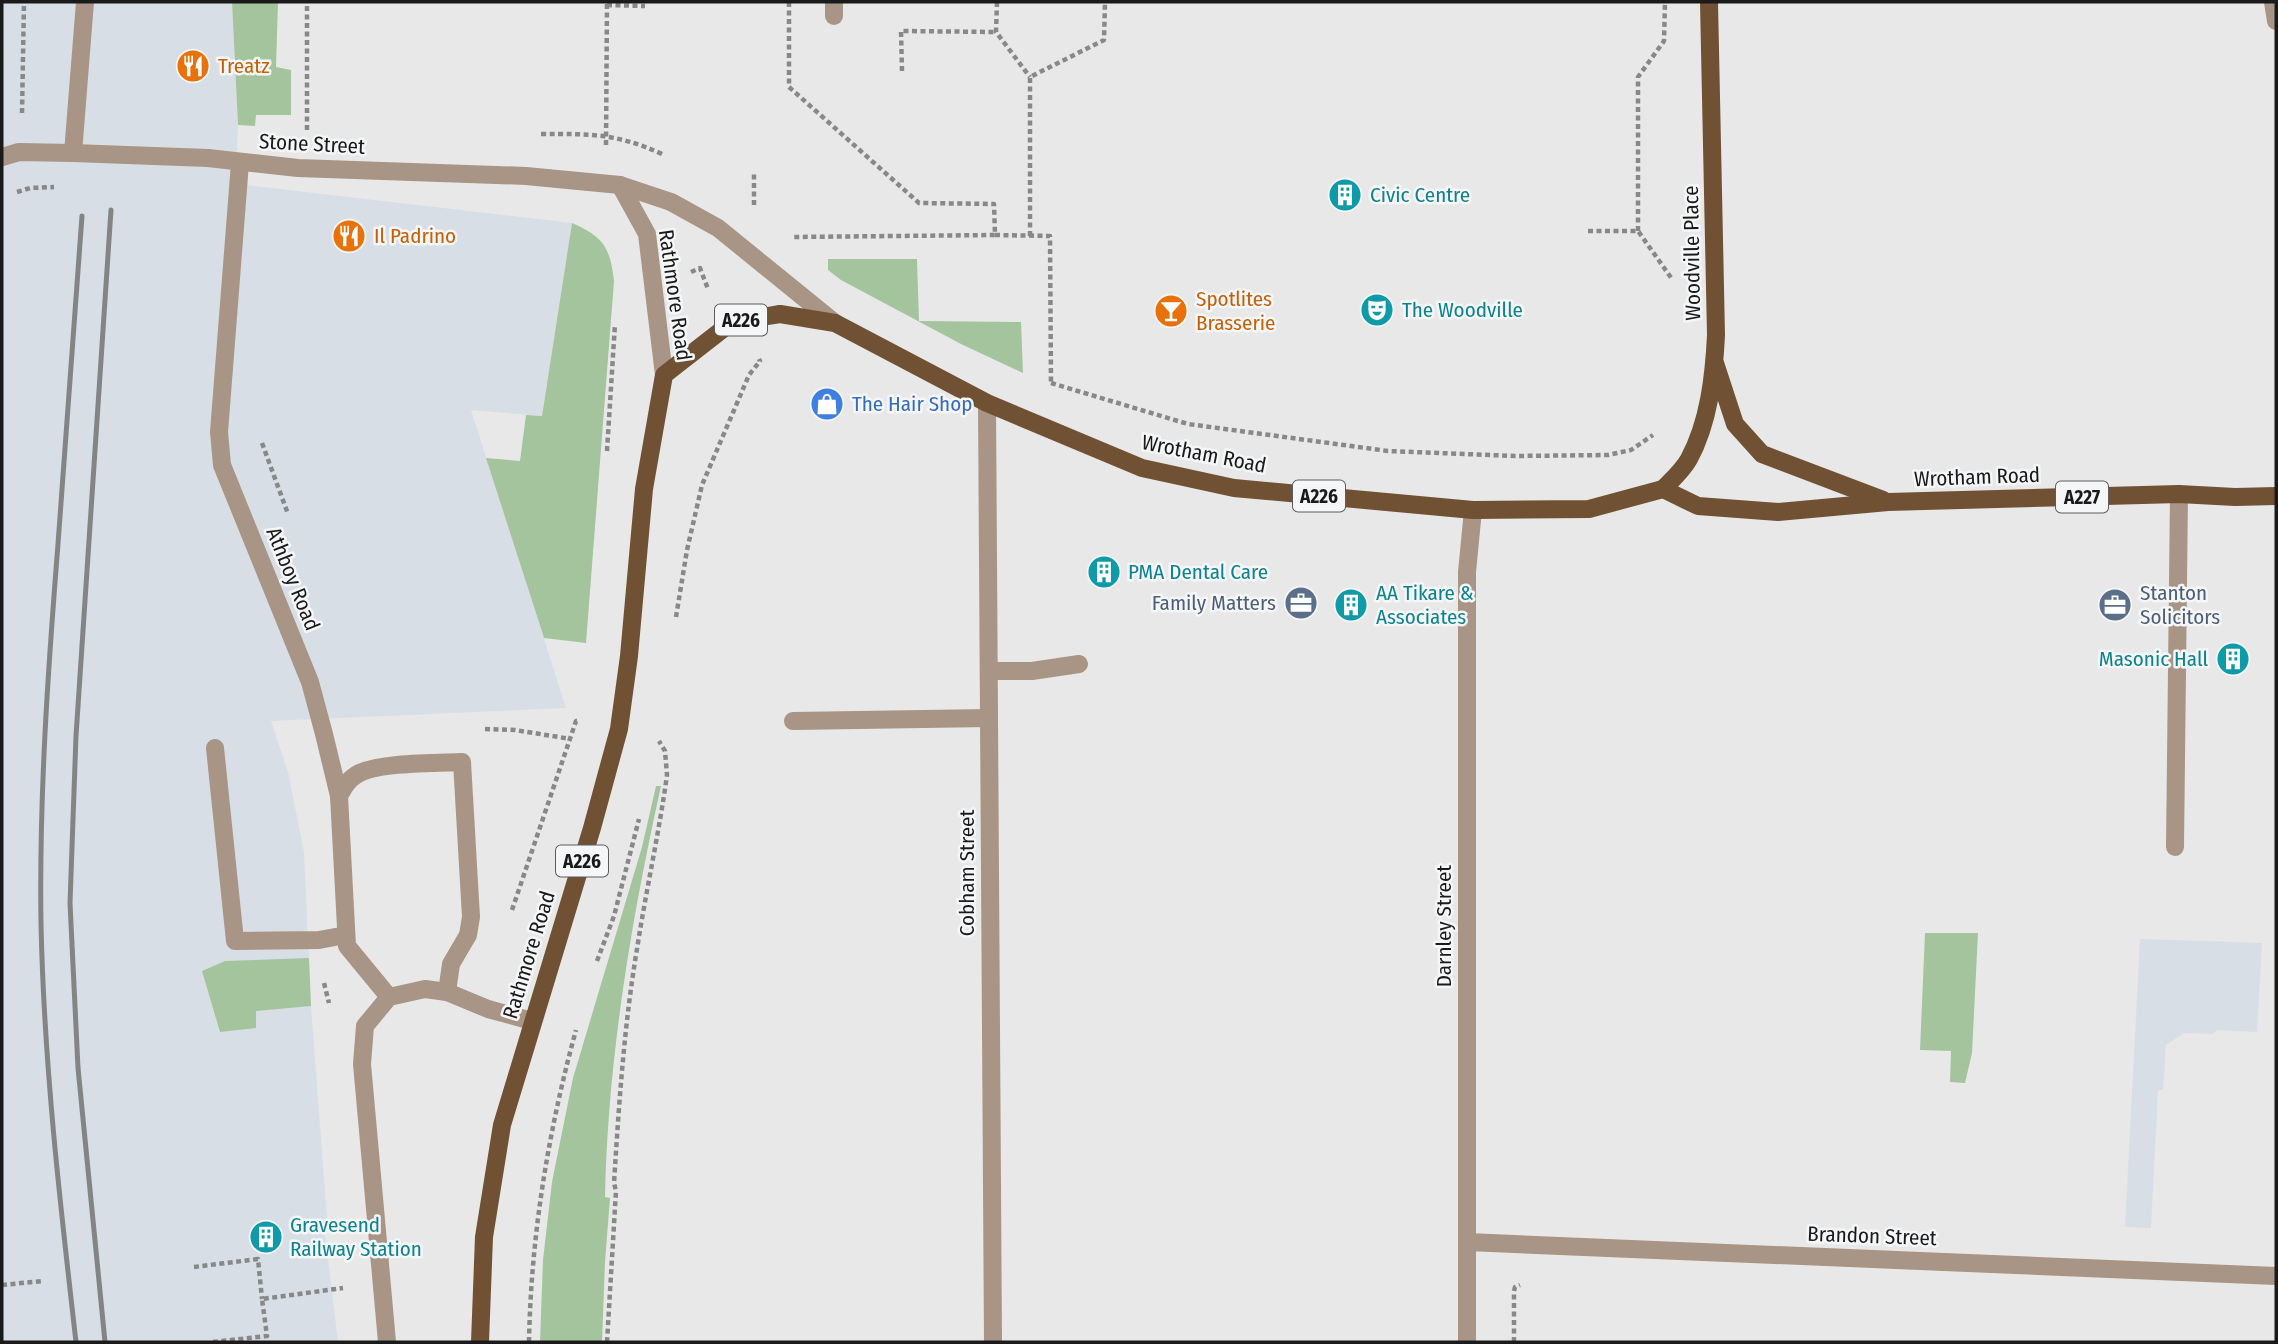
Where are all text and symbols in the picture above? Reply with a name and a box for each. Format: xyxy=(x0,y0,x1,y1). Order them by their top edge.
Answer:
restaurant icon: Treatz xyxy=(174,47,212,85)
place label: Treatz xyxy=(218,53,269,79)
street label: Stone Street xyxy=(258,128,366,160)
building icon: Civic Centre xyxy=(1326,176,1364,214)
place label: Civic Centre xyxy=(1370,182,1470,208)
street label: Woodville Place xyxy=(1678,185,1706,321)
restaurant icon: Il Padrino xyxy=(330,217,368,255)
place label: Il Padrino xyxy=(374,223,456,249)
street label: Rathmore Road xyxy=(653,228,697,362)
place label: Spotlites Brasserie xyxy=(1196,286,1275,336)
theatre icon: The Woodville xyxy=(1358,291,1396,329)
bar icon: Spotlites Brasserie xyxy=(1152,292,1190,330)
place label: The Woodville xyxy=(1402,297,1523,323)
road number: A226 xyxy=(715,304,767,336)
shop icon: The Hair Shop xyxy=(808,385,846,423)
place label: The Hair Shop xyxy=(852,391,972,417)
street label: Wrotham Road xyxy=(1140,429,1268,479)
street label: Wrotham Road xyxy=(1913,462,2041,492)
road number: A226 xyxy=(1293,481,1345,512)
road number: A227 xyxy=(2056,482,2108,512)
street label: Athboy Road xyxy=(261,524,325,634)
building icon: PMA Dental Care xyxy=(1085,553,1123,591)
place label: PMA Dental Care xyxy=(1128,559,1268,585)
place label: AA Tikare & Associates xyxy=(1376,580,1474,630)
place label: Stanton Solicitors xyxy=(2140,580,2220,630)
office icon: Family Matters xyxy=(1282,584,1320,622)
building icon: AA Tikare & Associates xyxy=(1332,586,1370,624)
office icon: Stanton Solicitors xyxy=(2096,586,2134,624)
place label: Family Matters xyxy=(1152,590,1276,616)
building icon: Masonic Hall xyxy=(2214,640,2252,678)
place label: Masonic Hall xyxy=(2099,646,2208,672)
street label: Cobham Street xyxy=(954,810,980,936)
road number: A226 xyxy=(556,846,608,876)
street label: Darnley Street xyxy=(1431,865,1457,987)
street label: Rathmore Road xyxy=(497,888,561,1022)
place label: Gravesend Railway Station xyxy=(290,1212,422,1262)
building icon: Gravesend Railway Station xyxy=(247,1218,285,1256)
street label: Brandon Street xyxy=(1807,1221,1937,1251)

